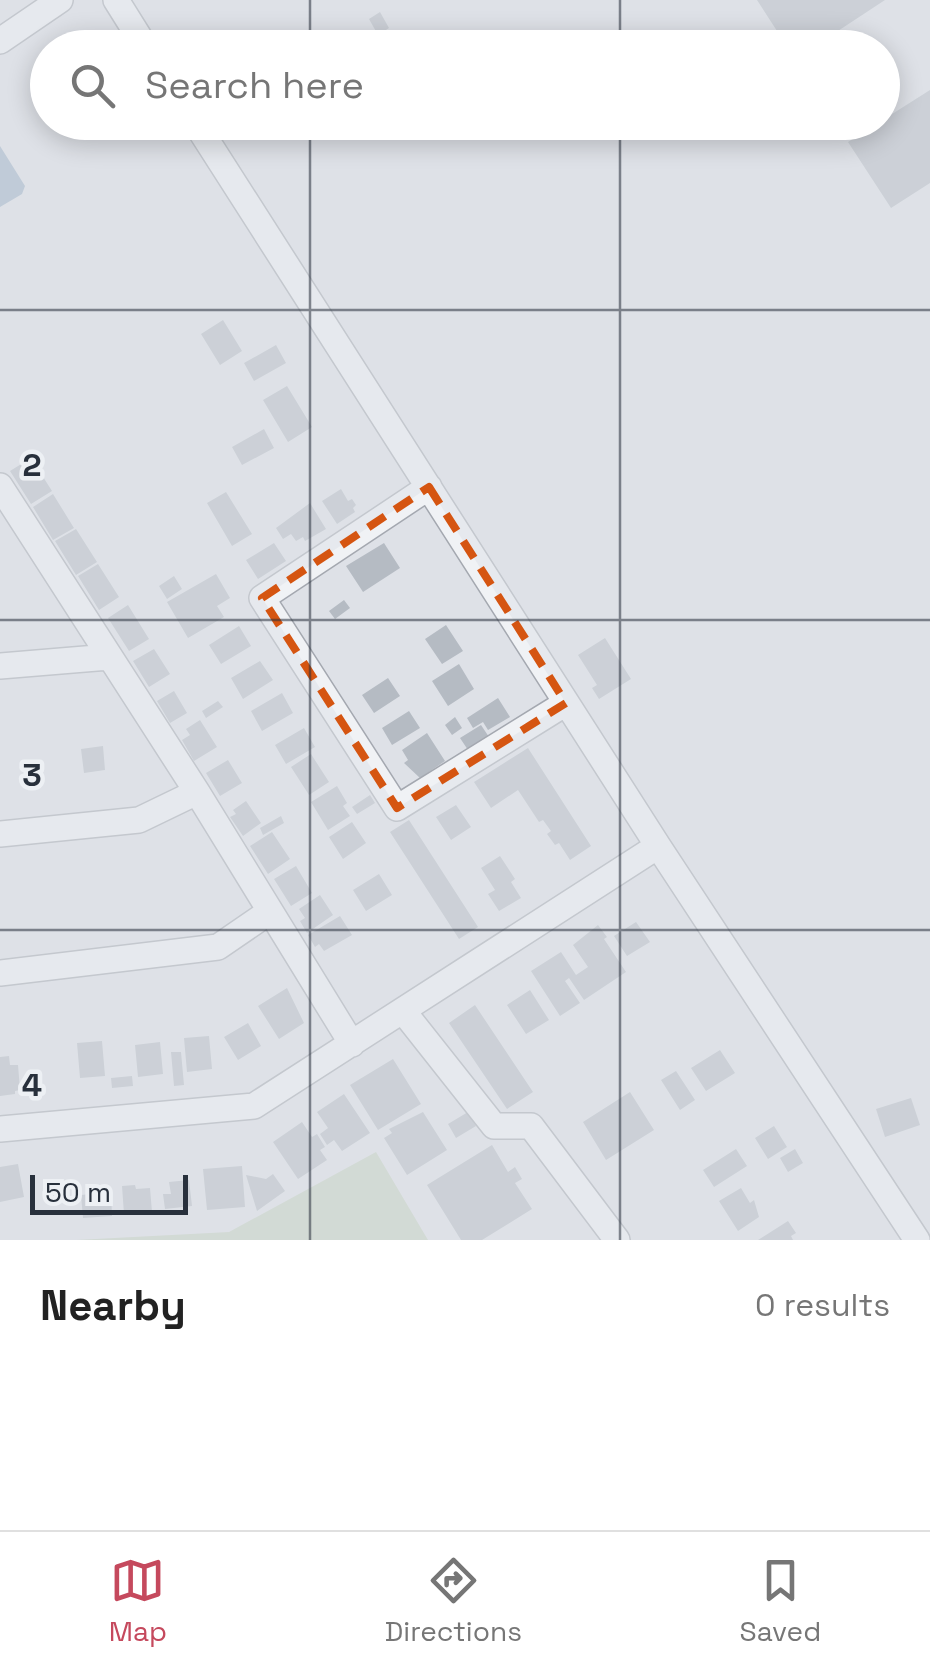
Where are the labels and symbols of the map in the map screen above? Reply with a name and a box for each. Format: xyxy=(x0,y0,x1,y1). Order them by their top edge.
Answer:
text: 2 xyxy=(22,445,42,485)
text: 3 xyxy=(22,755,42,795)
text: 4 xyxy=(22,1065,42,1105)
scale bar xyxy=(30,1170,188,1214)

